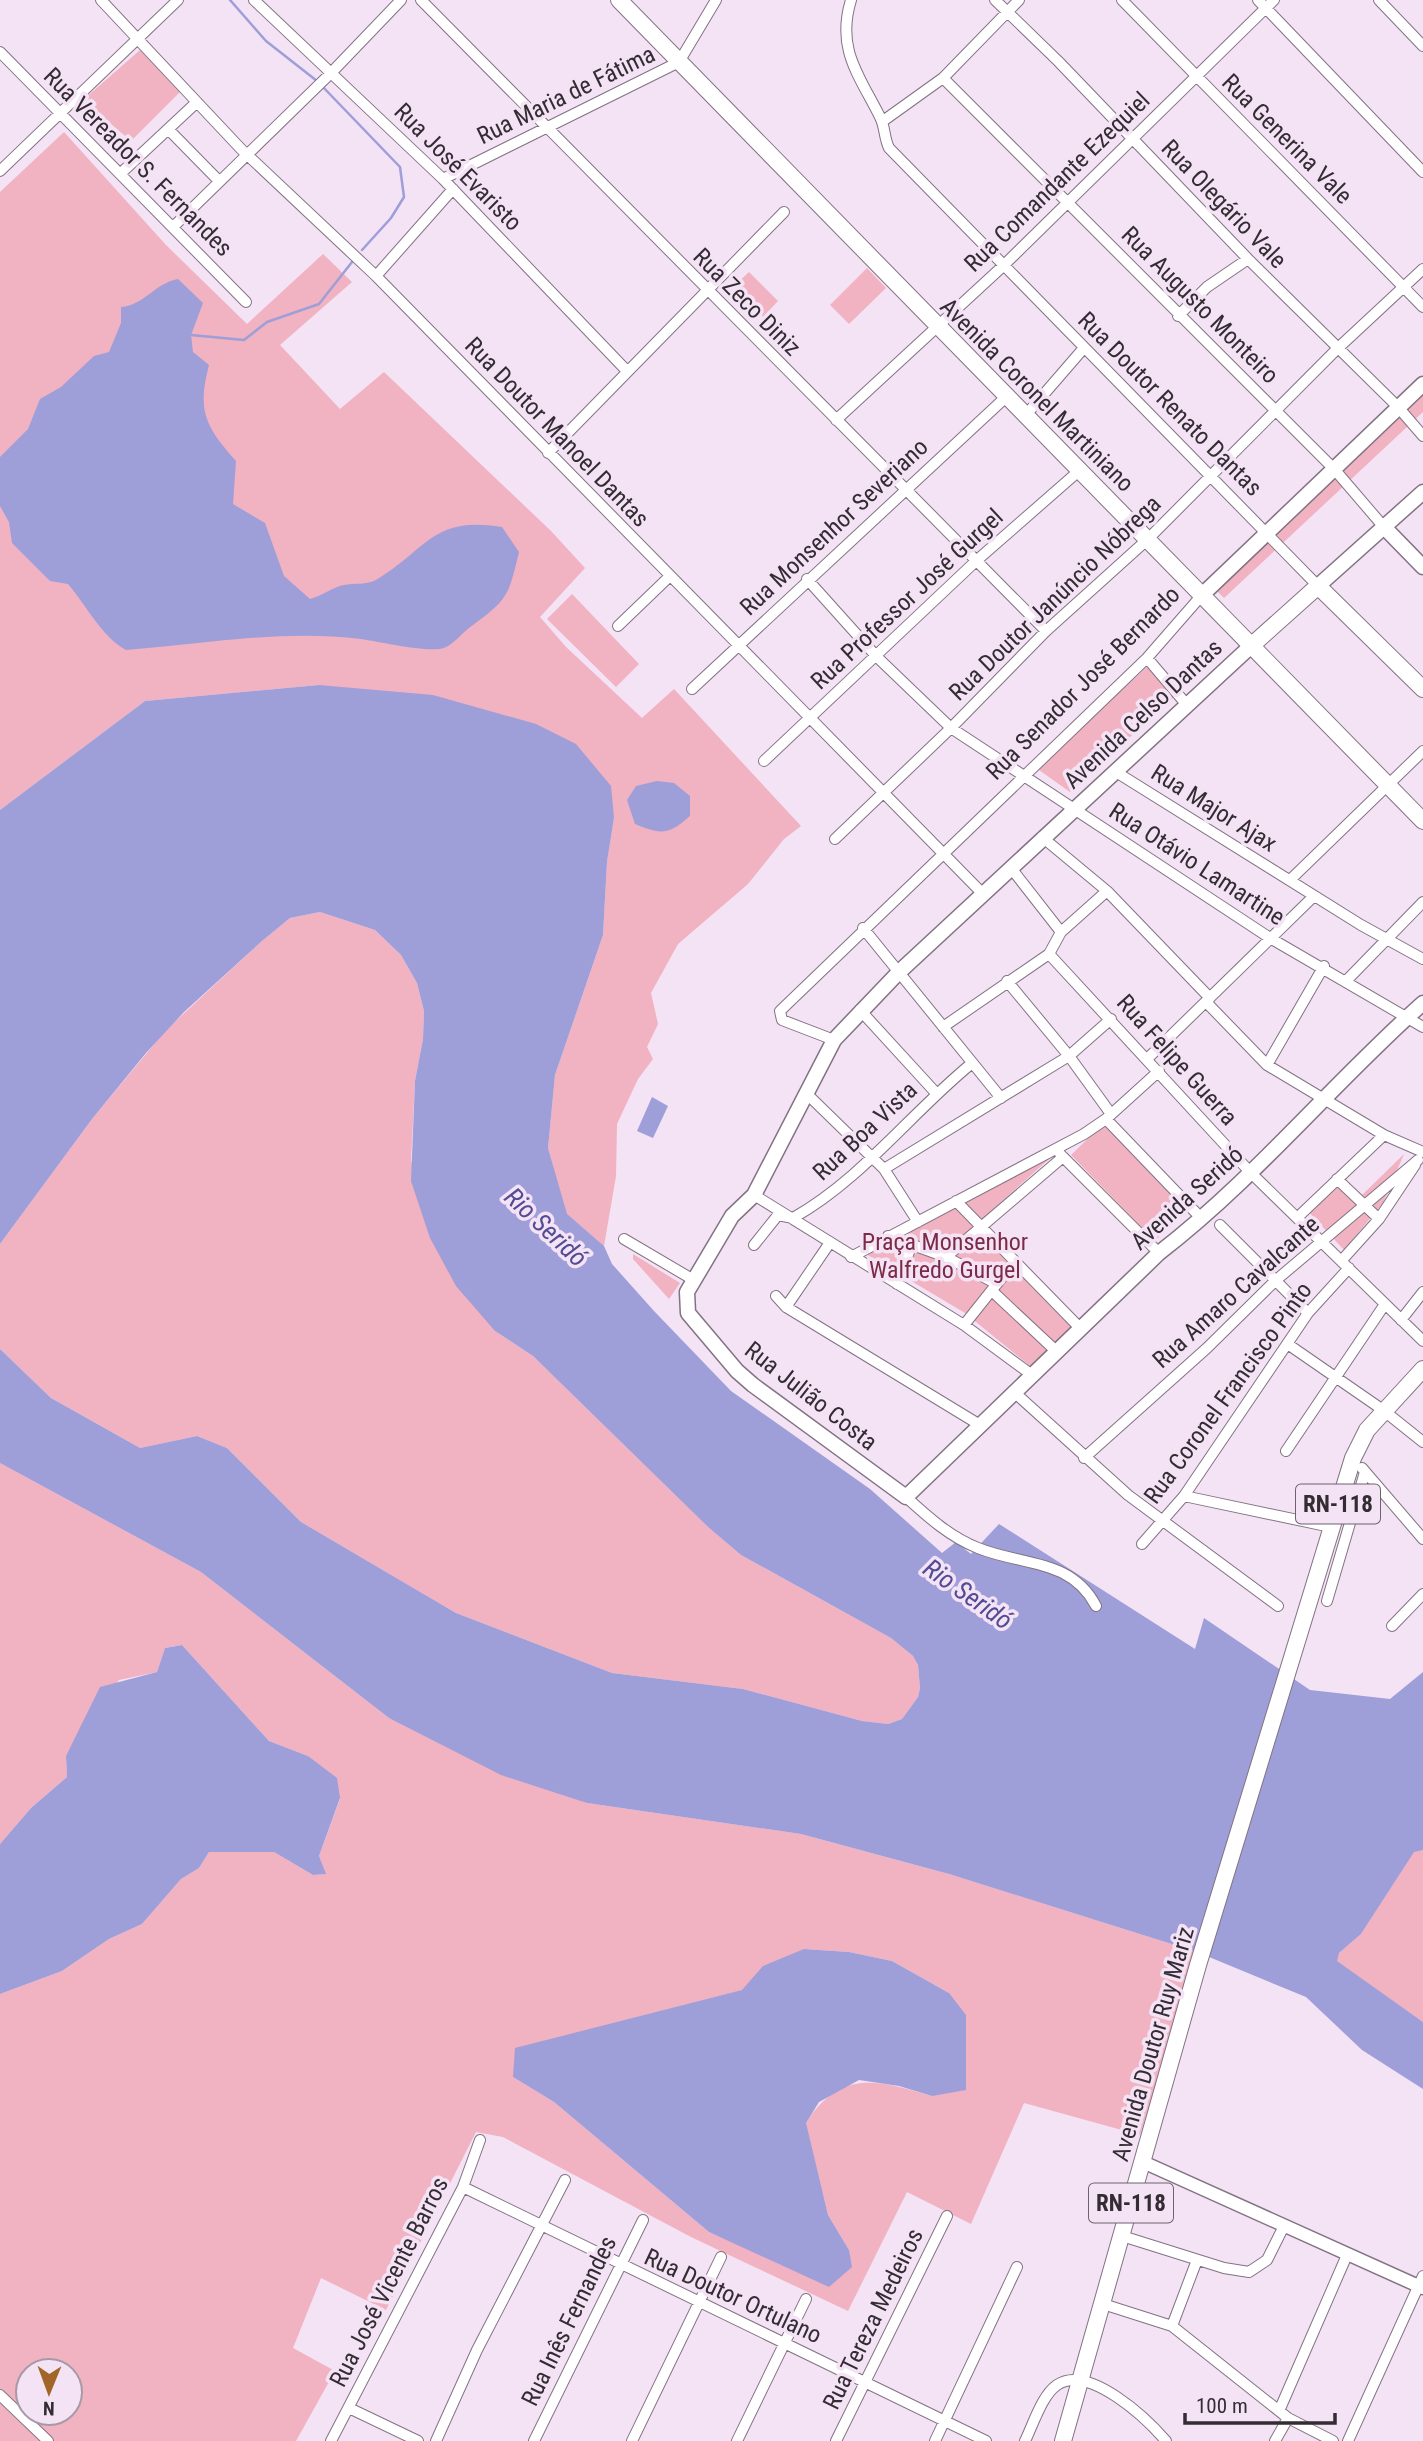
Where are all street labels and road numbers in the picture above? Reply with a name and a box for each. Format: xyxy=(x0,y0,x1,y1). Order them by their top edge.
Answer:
street label: Rua Maria de Fátima xyxy=(473,40,659,150)
street label: Rua Vereador S. Fernandes xyxy=(38,62,238,262)
street label: Rua Generina Vale xyxy=(1216,68,1358,210)
street label: Rua Comandante Ezequiel xyxy=(959,86,1155,278)
street label: Rua José Evaristo xyxy=(388,97,528,237)
street label: Rua Olegário Vale xyxy=(1156,134,1292,274)
street label: Rua Augusto Monteiro xyxy=(1116,221,1284,389)
street label: Rua Zeco Diniz xyxy=(687,242,807,362)
street label: Avenida Coronel Martiniano xyxy=(935,293,1139,497)
street label: Rua Doutor Renato Dantas xyxy=(1072,306,1268,502)
street label: Rua Doutor Manoel Dantas xyxy=(459,332,655,532)
street label: Rua Monsenhor Severiano xyxy=(734,433,934,621)
street label: Rua Doutor Janúncio Nóbrega xyxy=(944,490,1166,706)
street label: Rua Professor José Gurgel xyxy=(805,503,1009,695)
street label: Rua Senador José Bernardo xyxy=(980,580,1186,786)
street label: Avenida Celso Dantas xyxy=(1058,634,1228,794)
street label: Rua Major Ajax xyxy=(1146,758,1282,858)
street label: Rua Otávio Lamartine xyxy=(1104,797,1290,931)
street label: Rua Felipe Guerra xyxy=(1111,989,1243,1131)
street label: Rua Boa Vista xyxy=(807,1076,923,1186)
street label: Avenida Seridó xyxy=(1125,1140,1249,1256)
street label: Rua Amaro Cavalcante xyxy=(1147,1210,1325,1374)
street label: Rua Coronel Francisco Pinto xyxy=(1138,1277,1318,1509)
street label: Rua Julião Costa xyxy=(739,1336,883,1456)
road number: RN-118 xyxy=(1296,1484,1380,1524)
street label: Avenida Doutor Ruy Mariz xyxy=(1106,1924,1200,2164)
street label: Rua José Vicente Barros xyxy=(324,2173,454,2391)
road number: RN-118 xyxy=(1089,2184,1173,2222)
street label: Rua Tereza Medeiros xyxy=(817,2224,929,2414)
street label: Rua Inês Fernandes xyxy=(516,2232,622,2410)
street label: Rua Doutor Ortulano xyxy=(640,2243,826,2349)

